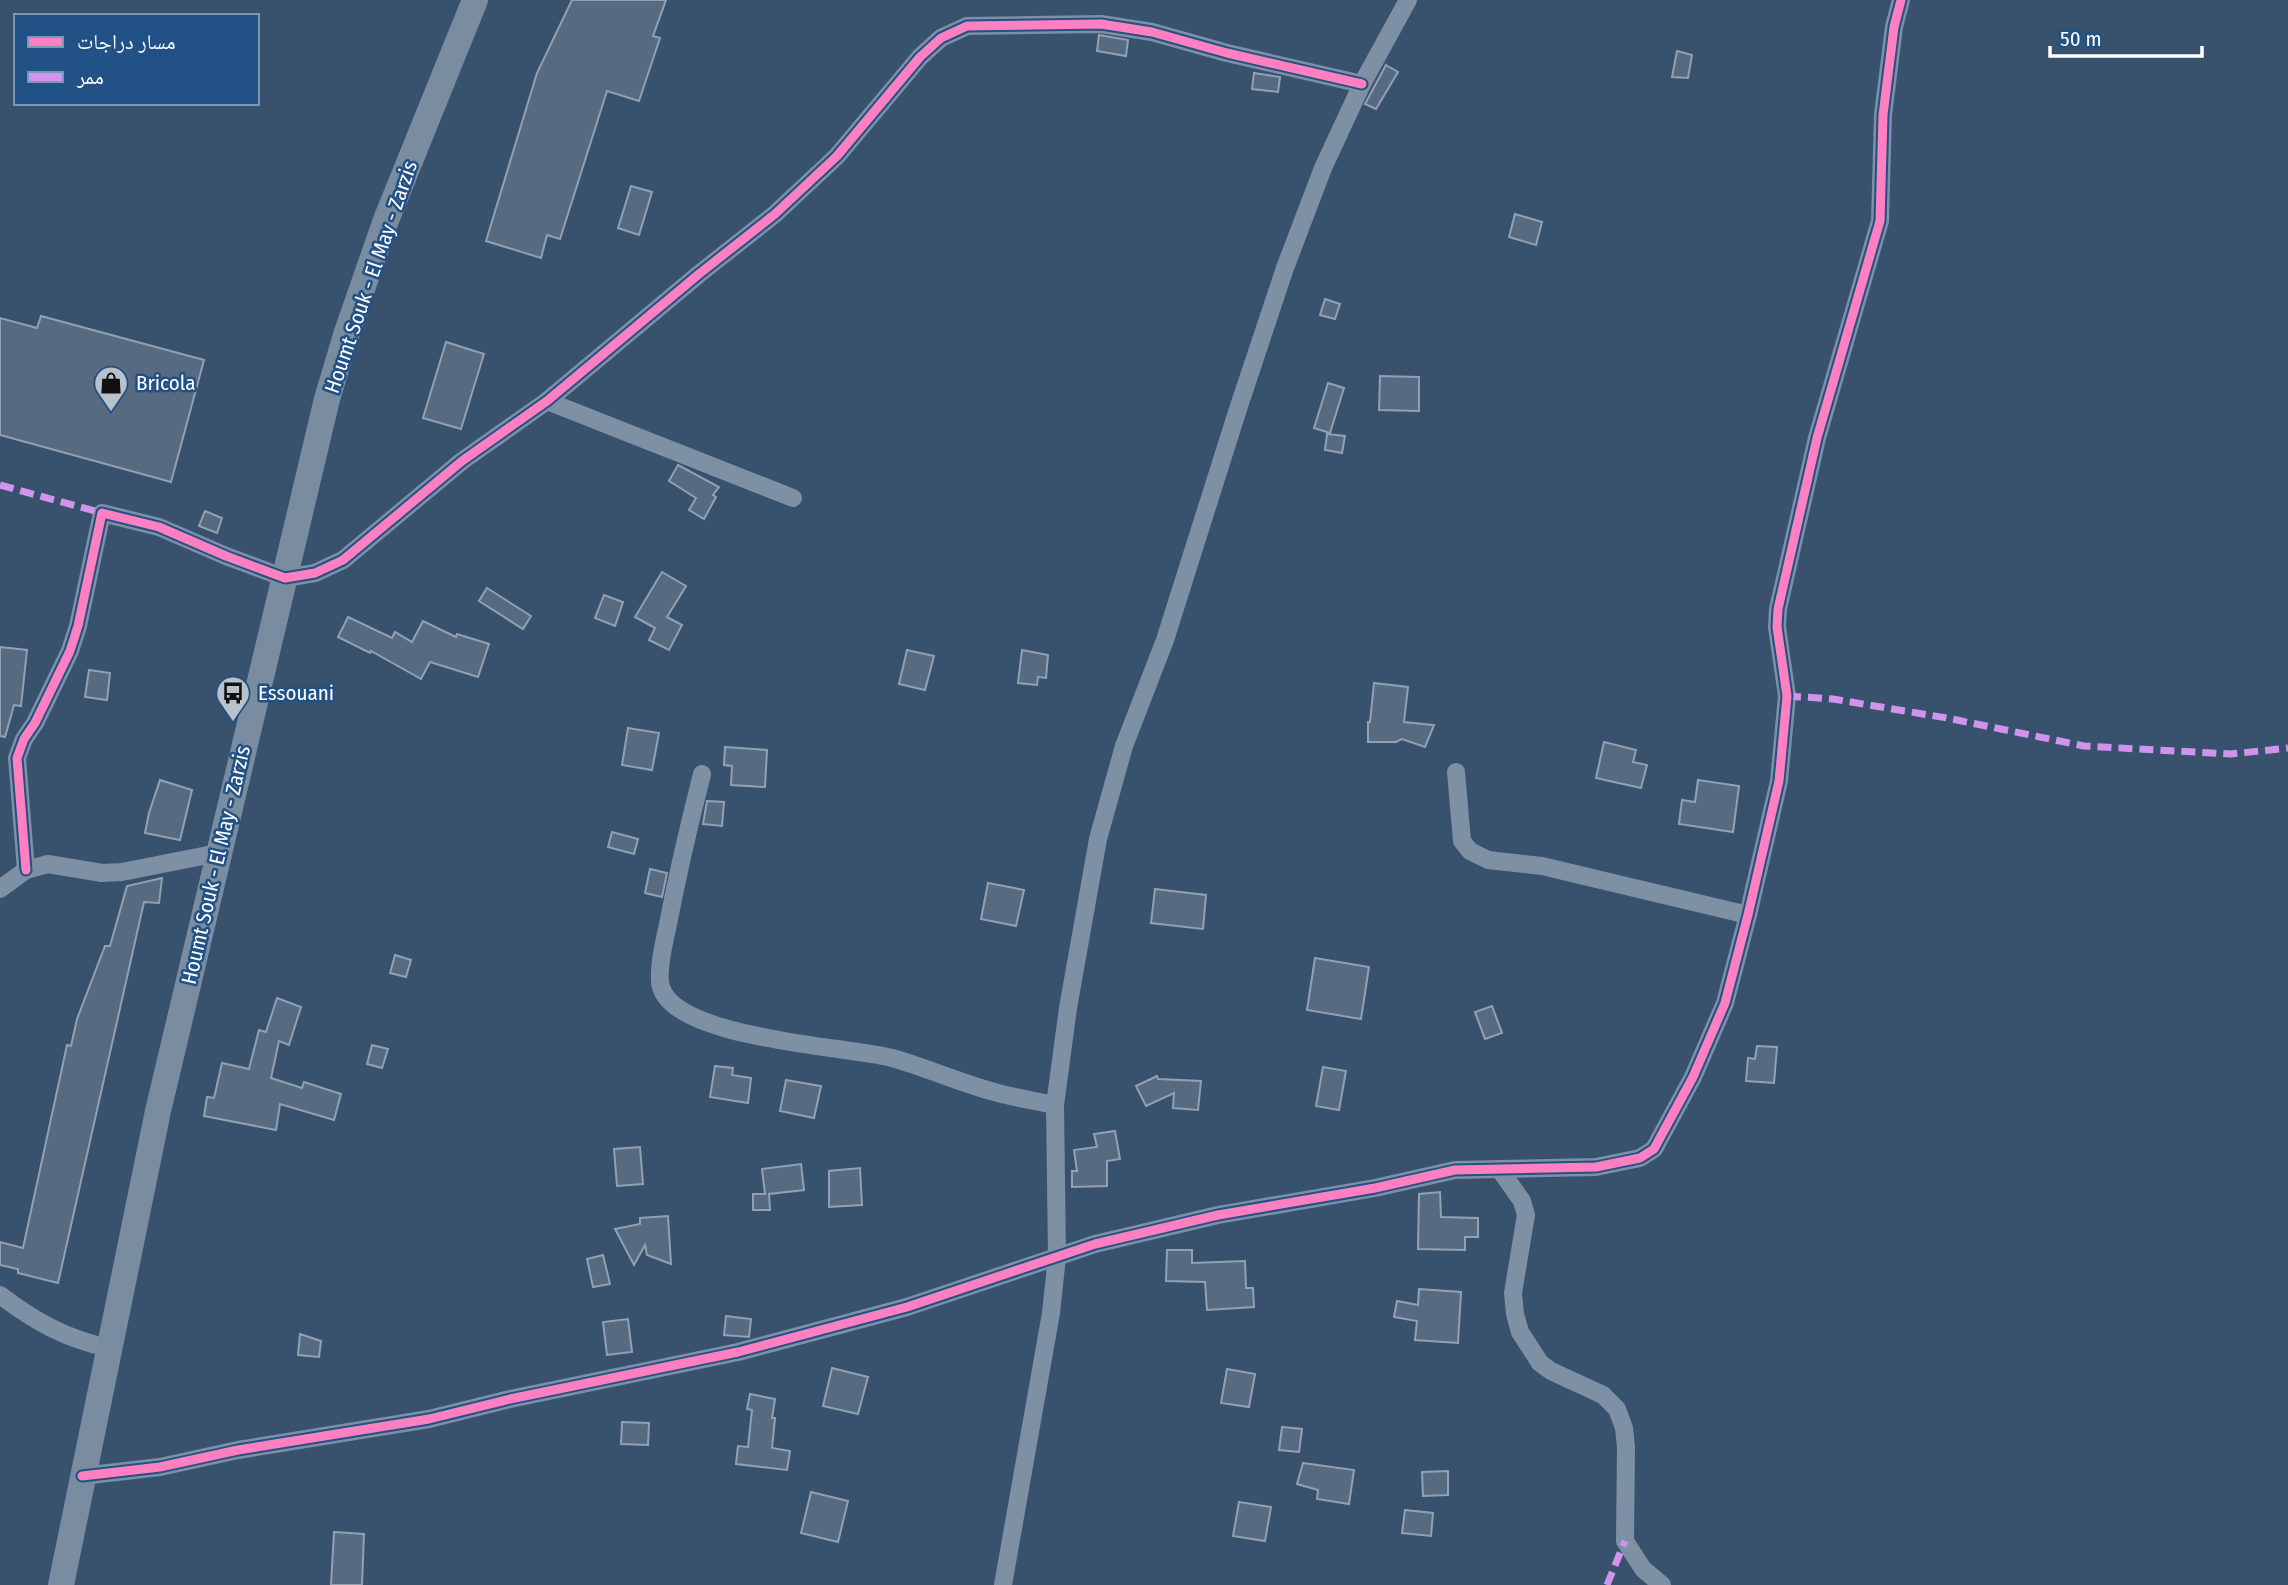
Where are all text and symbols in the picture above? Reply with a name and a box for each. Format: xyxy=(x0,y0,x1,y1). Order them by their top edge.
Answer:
legend xyxy=(14,14,259,105)
scale bar xyxy=(2050,14,2202,58)
text: 50 m xyxy=(2060,26,2102,52)
text: مسار دراجات xyxy=(77,29,176,55)
text: ممر xyxy=(76,64,104,90)
street label: Houmt Souk - El May - Zarzis xyxy=(319,157,423,397)
shop icon: Bricola xyxy=(92,364,130,413)
place label: Bricola xyxy=(136,370,195,396)
bus stop icon: Essouani xyxy=(214,674,252,723)
place label: Essouani xyxy=(258,680,334,706)
street label: Houmt Souk - El May - Zarzis xyxy=(176,743,256,987)

